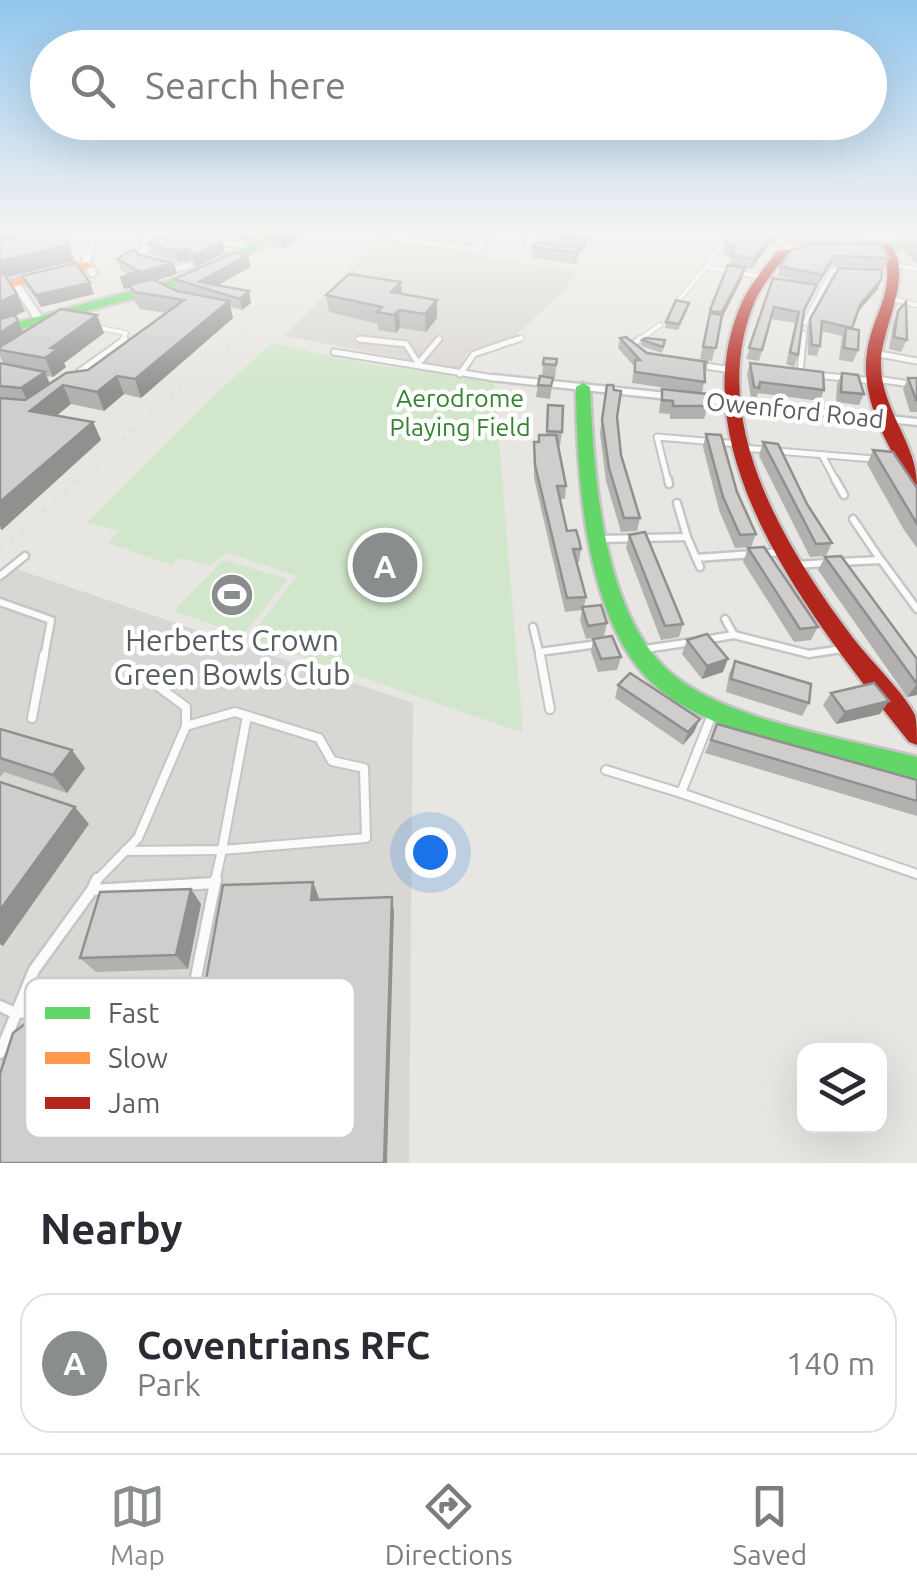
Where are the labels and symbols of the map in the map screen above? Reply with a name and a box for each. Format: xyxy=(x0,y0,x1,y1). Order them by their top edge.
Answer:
park label: Aerodrome Playing Field xyxy=(389,384,531,441)
street label: Owenford Road xyxy=(705,387,885,433)
pin: A xyxy=(352,528,418,602)
sports icon: Herberts Crown Green Bowls Club xyxy=(209,572,255,618)
place label: Herberts Crown Green Bowls Club xyxy=(114,623,350,691)
your location xyxy=(405,827,456,878)
legend xyxy=(25,978,355,1138)
text: Fast xyxy=(108,997,159,1028)
text: Slow xyxy=(108,1042,168,1073)
text: Jam xyxy=(108,1087,160,1118)

